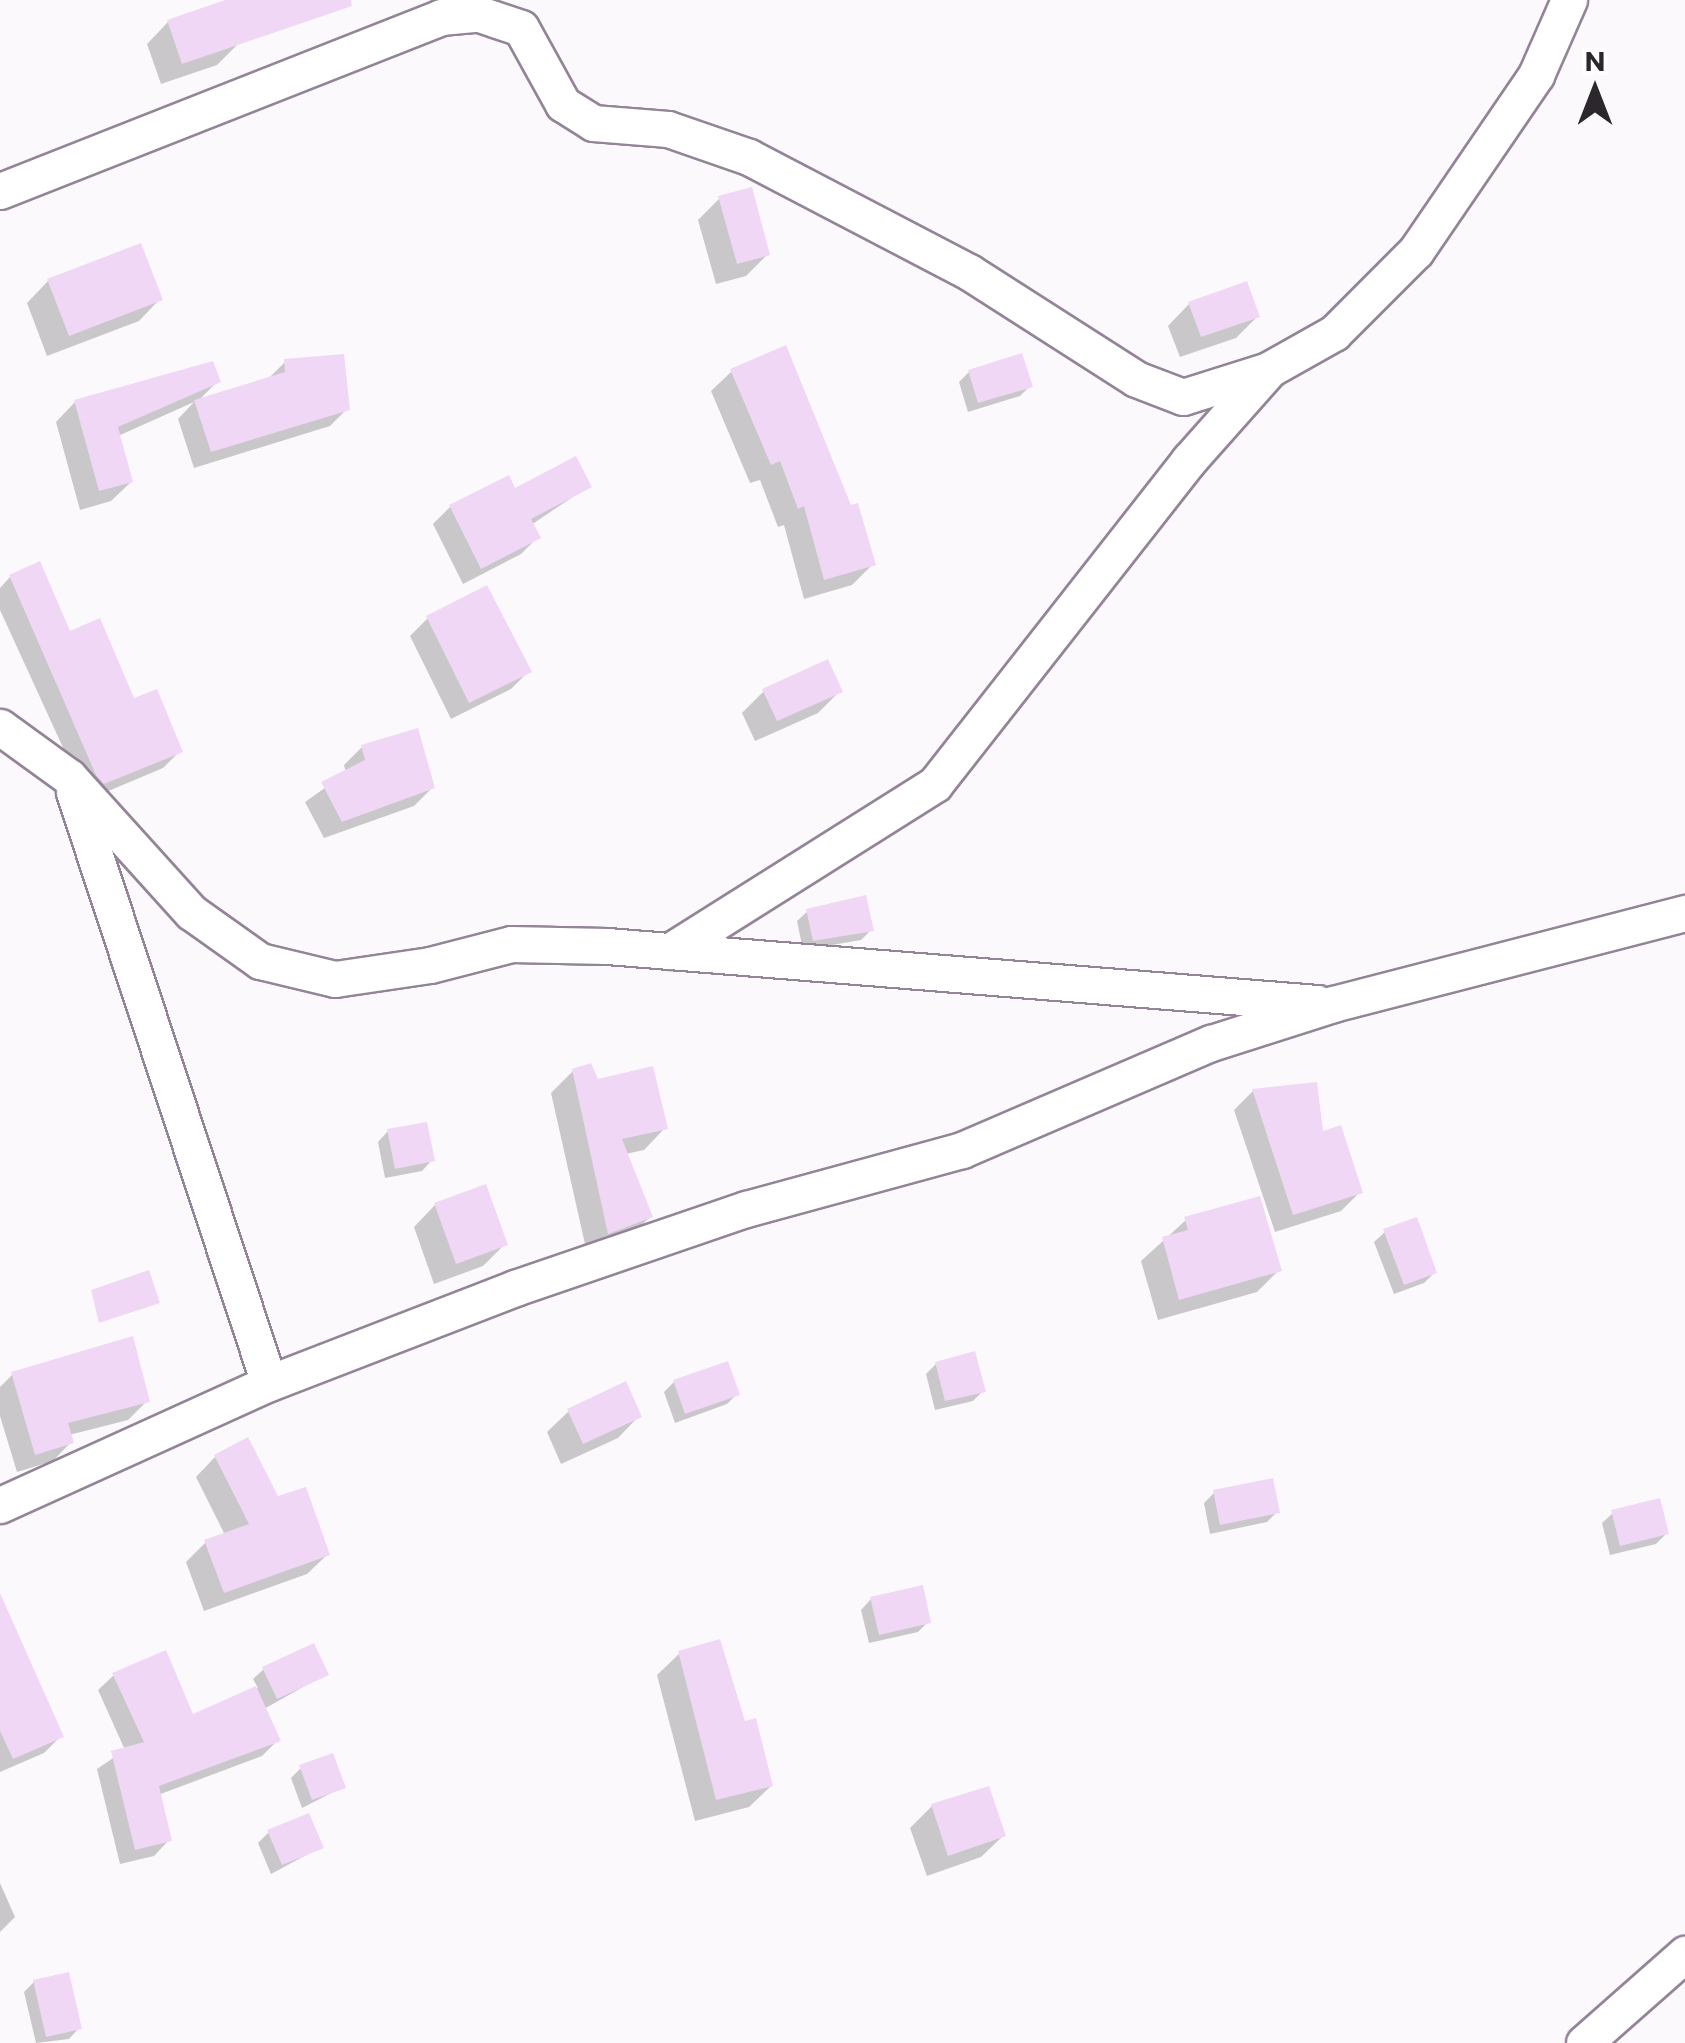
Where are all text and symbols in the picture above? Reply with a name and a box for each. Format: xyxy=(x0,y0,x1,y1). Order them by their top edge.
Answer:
north arrow xyxy=(1545,40,1645,140)
text: N xyxy=(1585,43,1606,77)

